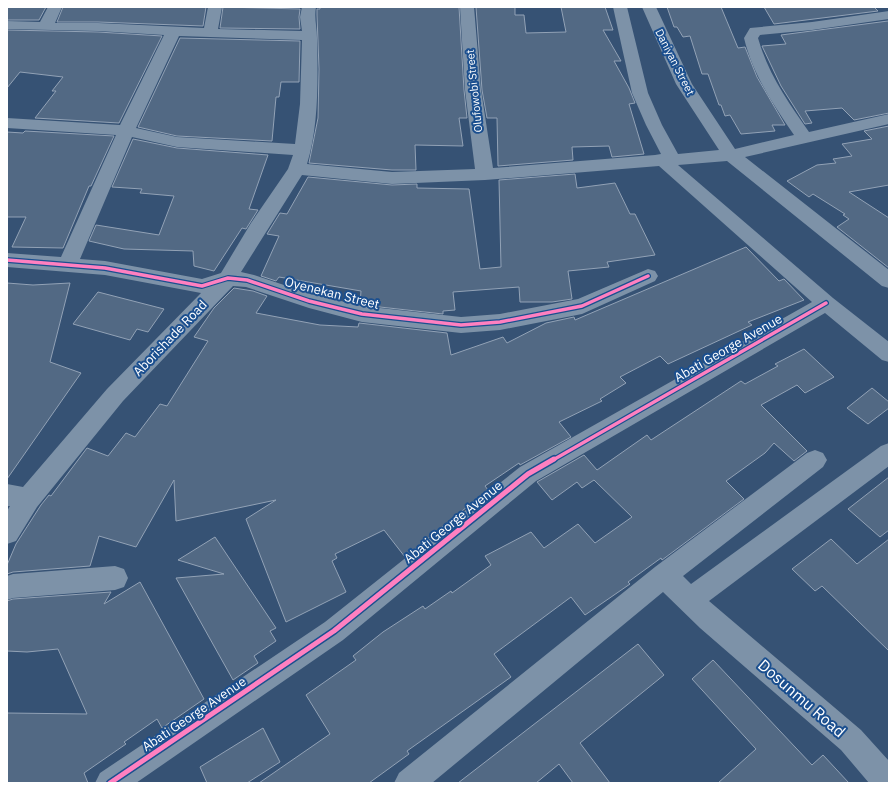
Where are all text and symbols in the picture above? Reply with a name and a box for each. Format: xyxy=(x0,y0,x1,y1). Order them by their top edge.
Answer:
street label: Daniyan Street xyxy=(652,27,698,98)
street label: Olufowobi Street xyxy=(463,49,485,133)
street label: Oyenekan Street xyxy=(283,273,381,313)
street label: Aborishade Road xyxy=(129,296,211,380)
street label: Abati George Avenue xyxy=(671,310,785,386)
street label: Abati George Avenue xyxy=(400,477,506,567)
street label: Dosunmu Road xyxy=(754,655,850,741)
street label: Abati George Avenue xyxy=(139,673,249,755)

